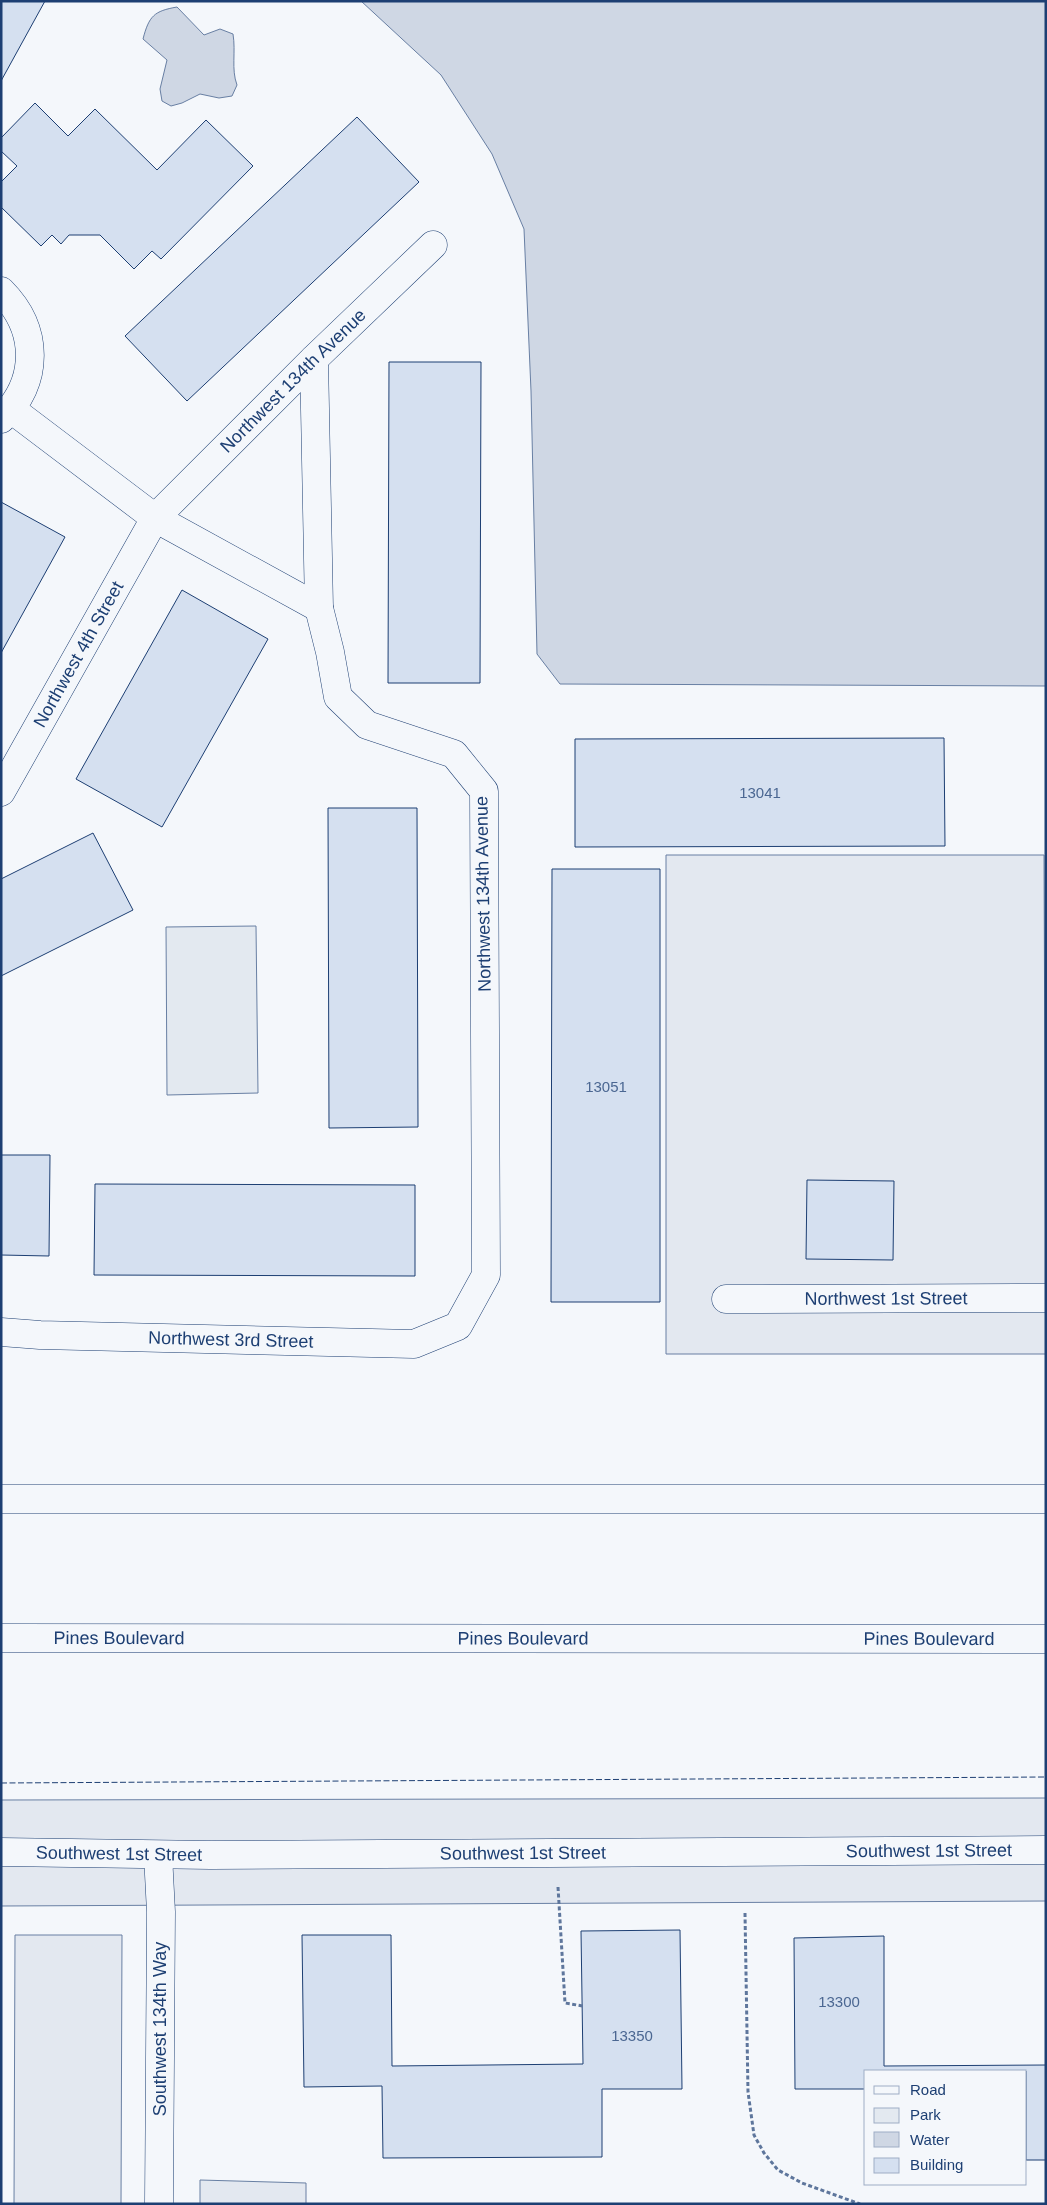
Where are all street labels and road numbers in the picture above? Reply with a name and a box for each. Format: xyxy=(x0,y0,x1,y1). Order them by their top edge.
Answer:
street label: Northwest 134th Avenue xyxy=(216,305,370,457)
street label: Northwest 4th Street xyxy=(29,578,127,731)
street label: Northwest 134th Avenue xyxy=(471,796,495,992)
street label: Northwest 1st Street xyxy=(804,1288,968,1309)
street label: Northwest 3rd Street xyxy=(148,1328,314,1352)
street label: Pines Boulevard xyxy=(53,1628,185,1648)
street label: Pines Boulevard xyxy=(457,1628,589,1649)
street label: Pines Boulevard xyxy=(863,1629,995,1649)
street label: Southwest 1st Street xyxy=(846,1840,1012,1861)
street label: Southwest 1st Street xyxy=(36,1842,202,1865)
street label: Southwest 1st Street xyxy=(440,1843,606,1864)
street label: Southwest 134th Way xyxy=(150,1942,170,2116)

